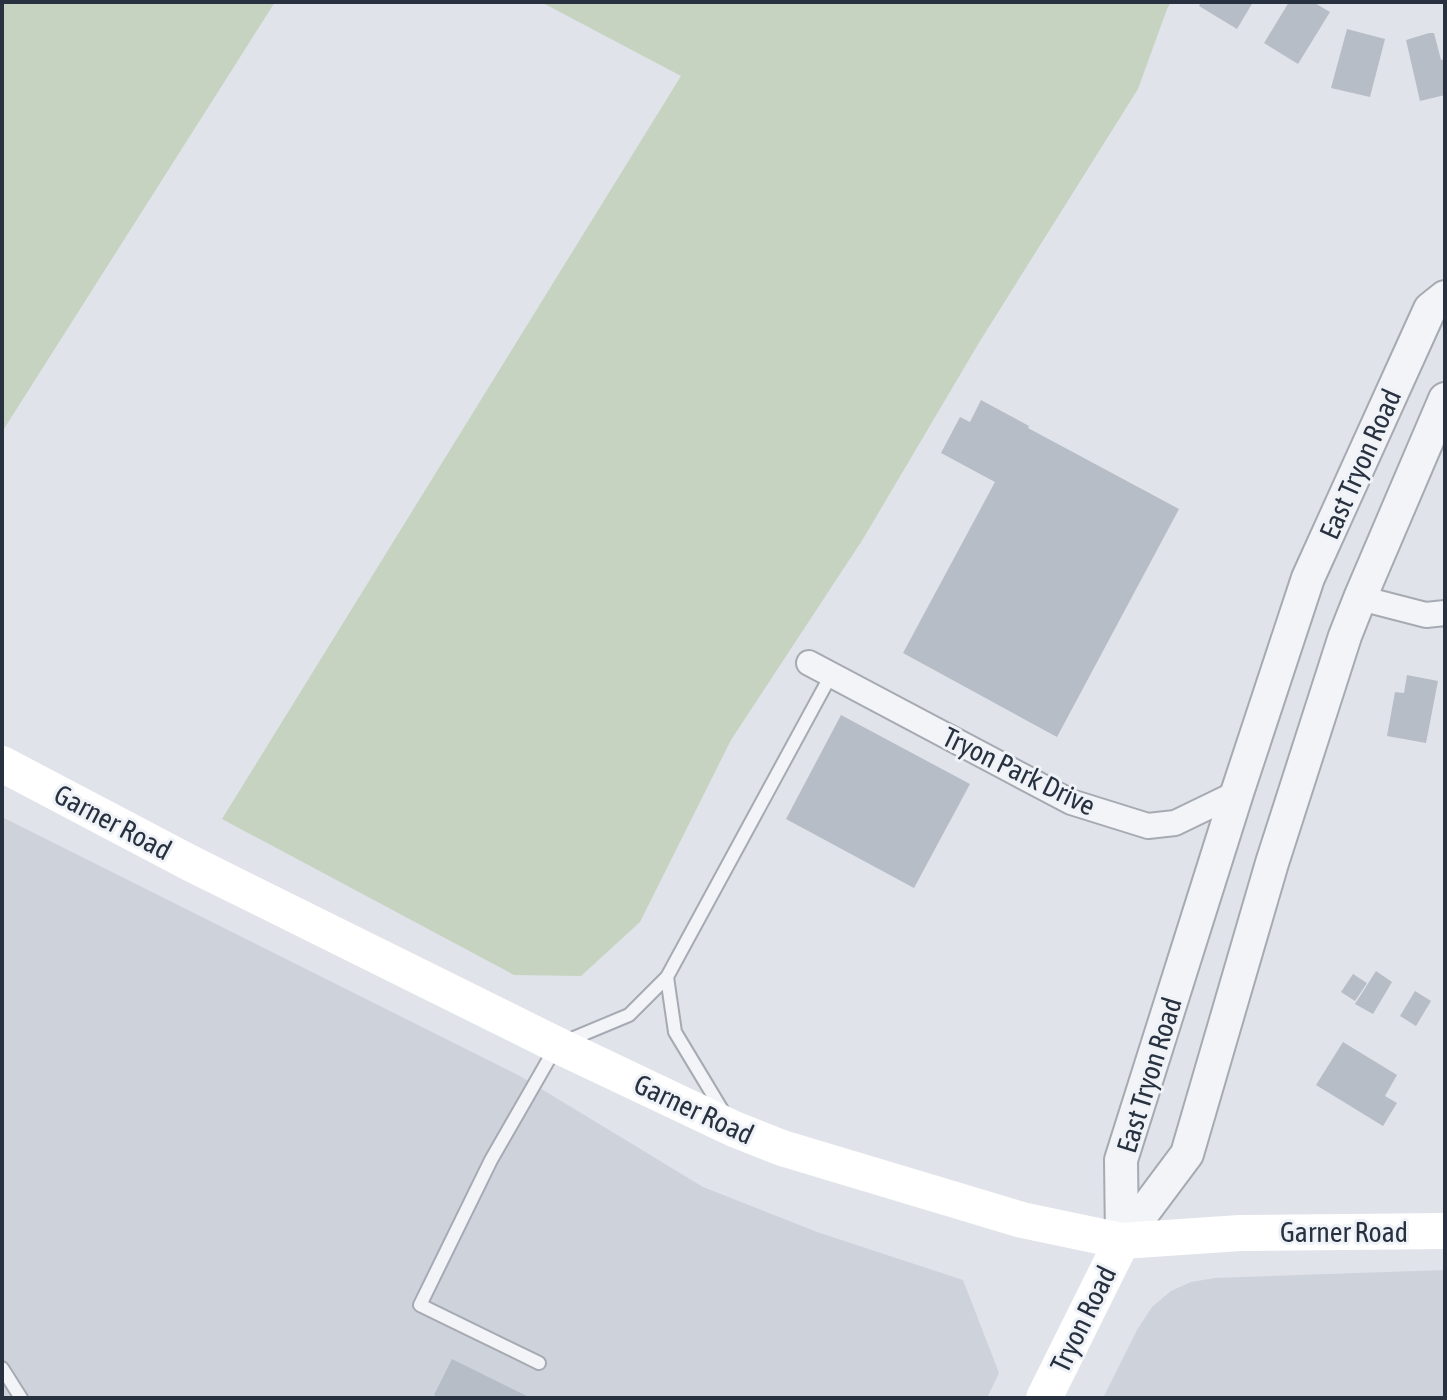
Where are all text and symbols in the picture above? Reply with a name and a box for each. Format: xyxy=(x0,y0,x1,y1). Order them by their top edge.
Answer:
street label: East Tryon Road xyxy=(1313,384,1407,544)
street label: Tryon Park Drive xyxy=(938,720,1100,822)
street label: Garner Road xyxy=(49,778,177,866)
street label: East Tryon Road xyxy=(1110,993,1188,1157)
street label: Garner Road xyxy=(629,1067,759,1151)
street label: Garner Road xyxy=(1280,1216,1408,1248)
street label: Tryon Road xyxy=(1044,1261,1122,1377)

